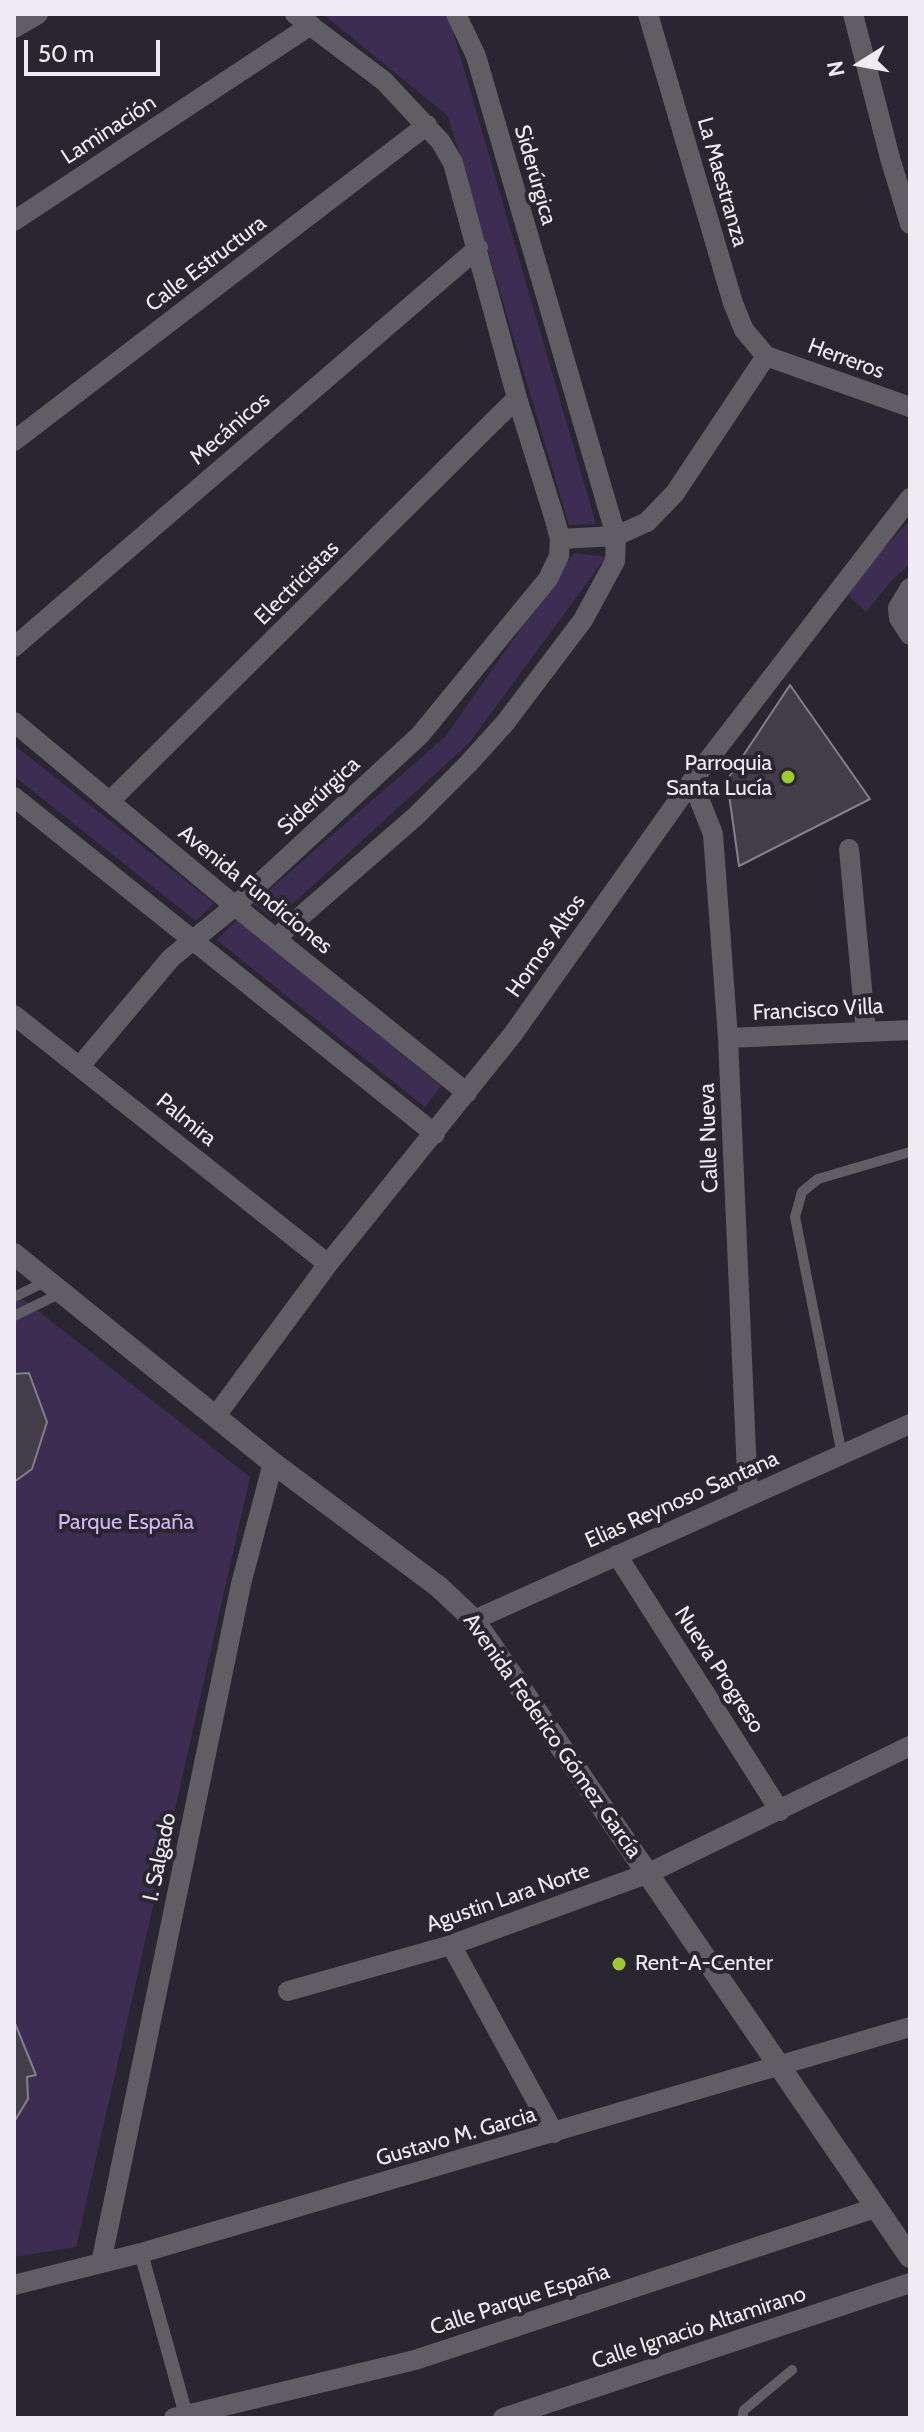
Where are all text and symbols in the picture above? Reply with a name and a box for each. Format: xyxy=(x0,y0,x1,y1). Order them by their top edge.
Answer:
scale bar xyxy=(28,24,164,74)
north arrow xyxy=(820,24,900,104)
text: 50 m xyxy=(38,39,94,68)
text: N xyxy=(821,58,851,79)
street label: Laminación xyxy=(57,90,161,170)
street label: La Maestranza xyxy=(691,114,753,250)
street label: Siderúrgica xyxy=(508,122,562,228)
street label: Calle Estructura xyxy=(141,210,271,318)
street label: Herreros xyxy=(804,333,888,385)
street label: Mecánicos xyxy=(185,387,275,471)
street label: Electricistas xyxy=(249,535,345,631)
street label: Siderúrgica xyxy=(272,751,366,841)
place label: Parroquia Santa Lucía xyxy=(666,751,772,802)
marker: Parroquia Santa Lucía xyxy=(779,768,797,786)
street label: Avenida Fundiciones xyxy=(173,820,337,960)
street label: Hornos Altos xyxy=(501,889,591,1003)
street label: Francisco Villa xyxy=(752,993,884,1027)
street label: Calle Nueva xyxy=(694,1083,724,1193)
street label: Palmira xyxy=(151,1088,221,1152)
street label: Elias Reynoso Santana xyxy=(581,1445,783,1555)
park label: Parque España xyxy=(58,1510,194,1536)
street label: Nueva Progreso xyxy=(668,1602,770,1738)
street label: Avenida Federico Gómez García xyxy=(457,1608,647,1864)
street label: I. Salgado xyxy=(138,1810,182,1904)
street label: Agustin Lara Norte xyxy=(423,1858,593,1938)
place label: Rent-A-Center xyxy=(635,1951,773,1977)
marker: Rent-A-Center xyxy=(610,1955,628,1973)
street label: Gustavo M. Garcia xyxy=(373,2102,539,2172)
street label: Calle Parque España xyxy=(427,2259,613,2341)
street label: Calle Ignacio Altamirano xyxy=(589,2281,809,2375)

